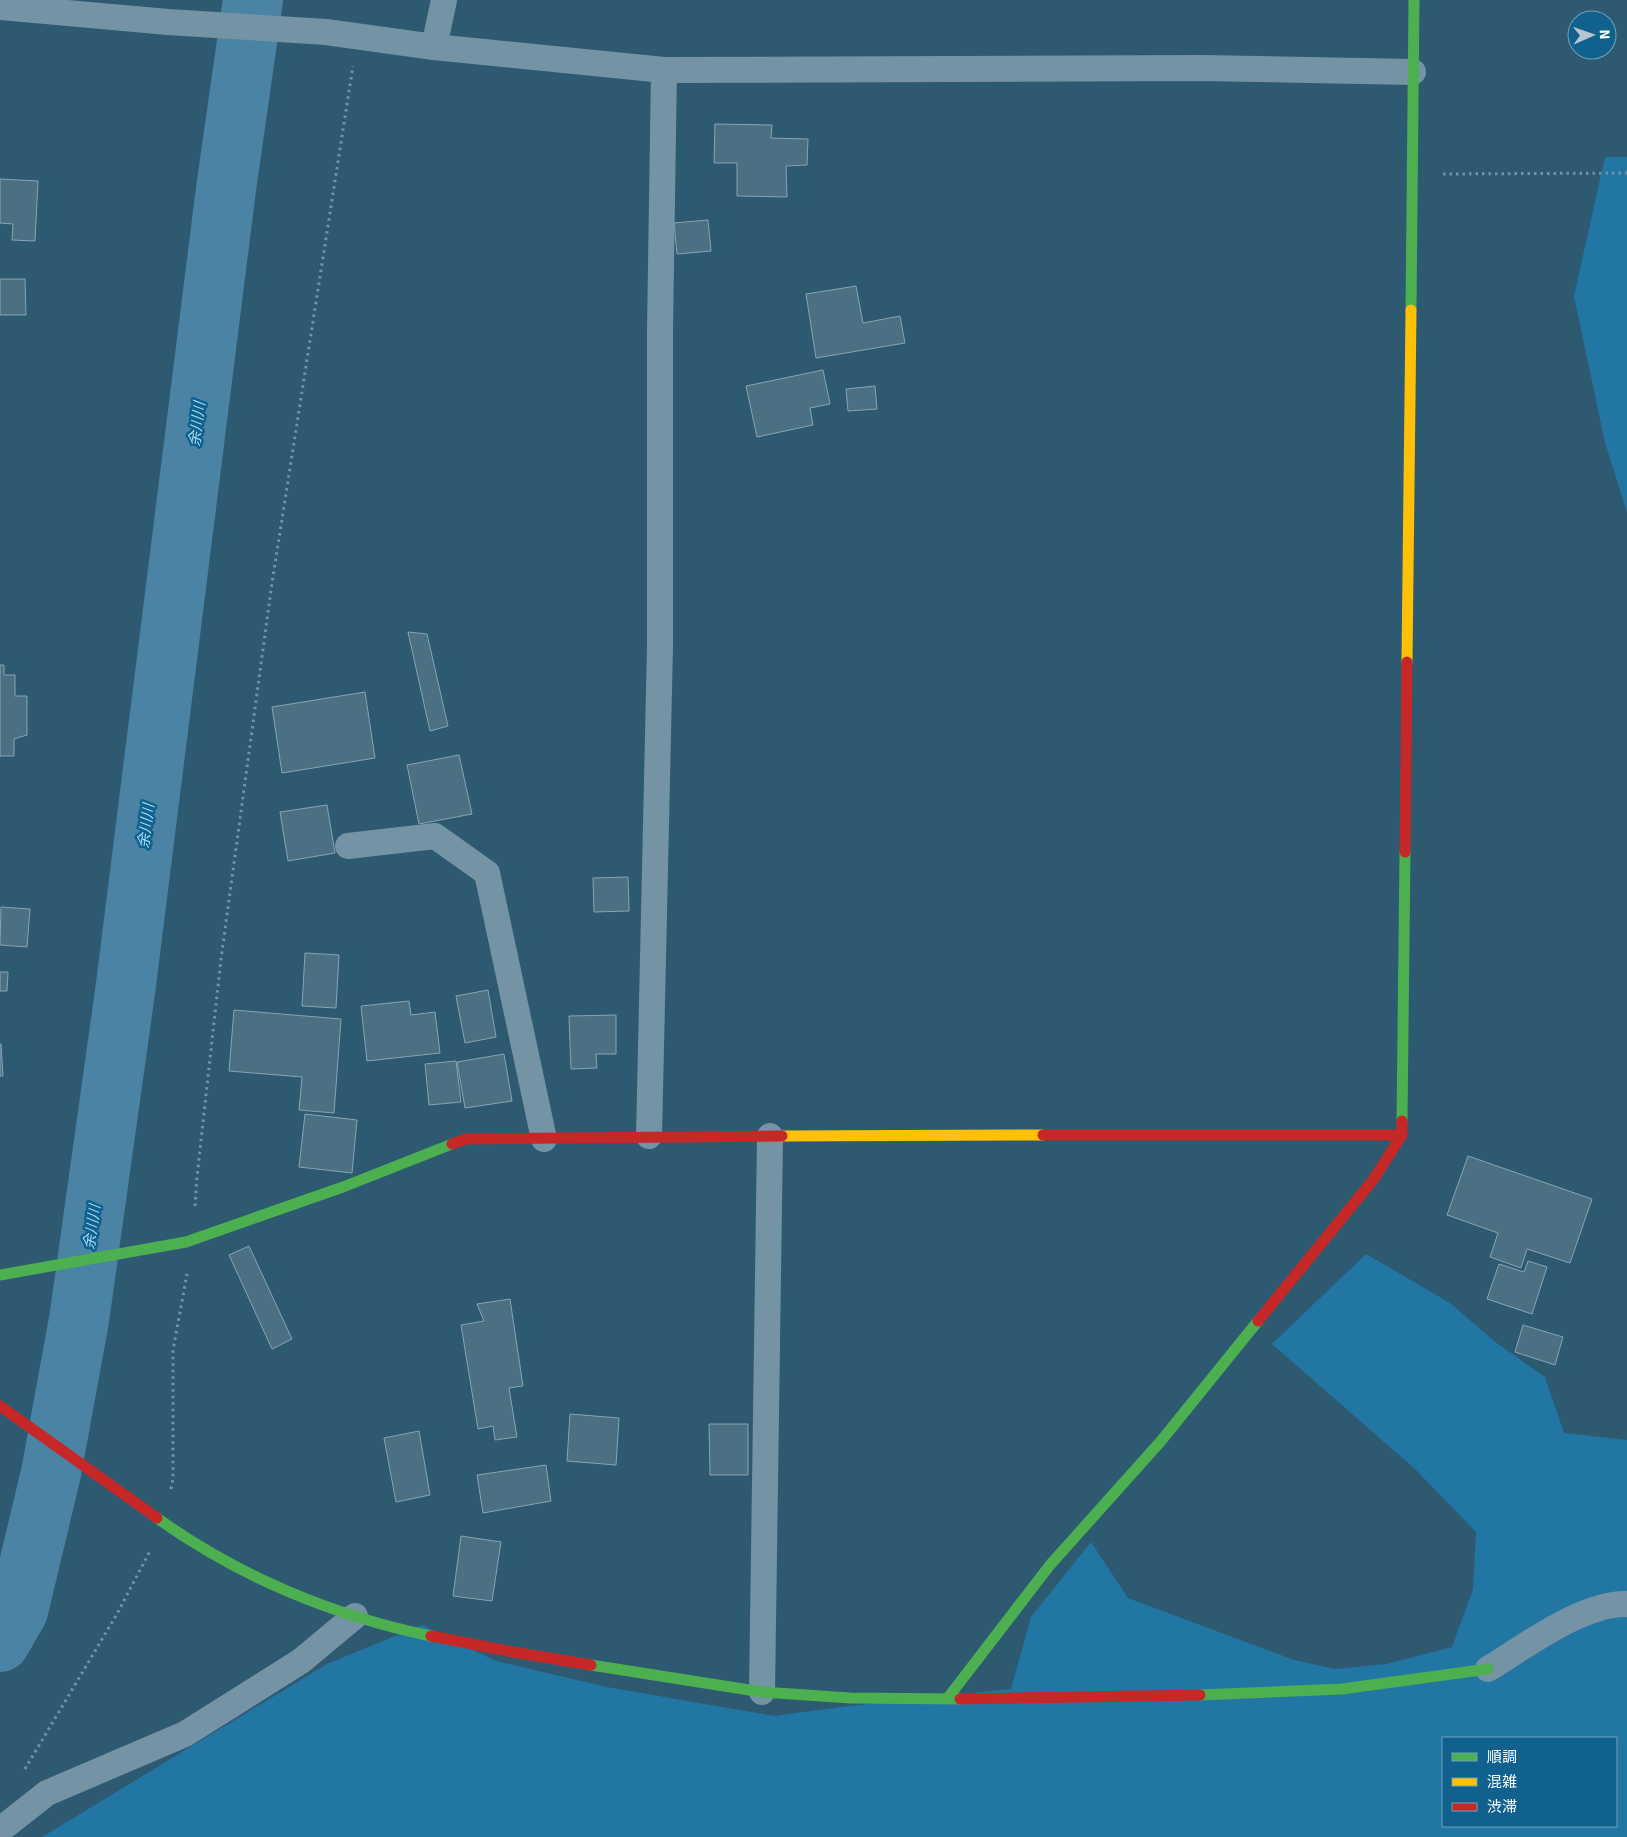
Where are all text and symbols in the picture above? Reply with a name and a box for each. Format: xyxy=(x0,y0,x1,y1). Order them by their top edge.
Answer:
north arrow xyxy=(1567,10,1617,60)
text: N xyxy=(1596,29,1613,40)
water label: 余川川 xyxy=(185,399,209,447)
water label: 余川川 xyxy=(134,801,158,849)
water label: 余川川 xyxy=(80,1201,104,1251)
legend xyxy=(1442,1737,1617,1827)
text: 順調 xyxy=(1487,1748,1517,1766)
text: 混雑 xyxy=(1487,1773,1517,1791)
text: 渋滞 xyxy=(1487,1798,1517,1816)

